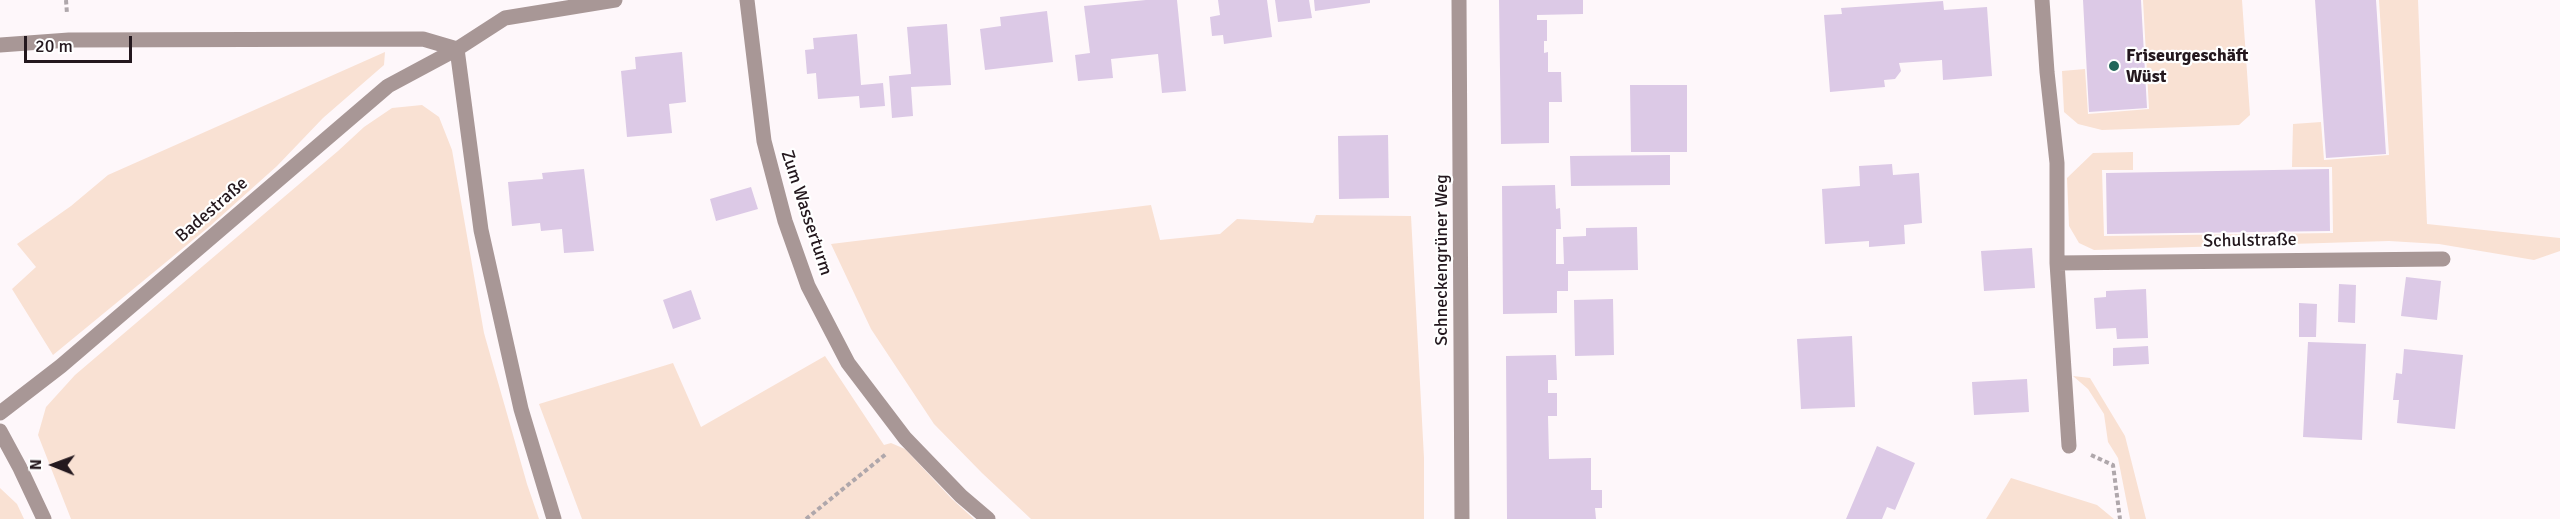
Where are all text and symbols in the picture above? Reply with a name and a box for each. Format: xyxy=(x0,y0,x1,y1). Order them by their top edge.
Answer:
scale bar xyxy=(27,24,135,62)
text: 20 m xyxy=(35,35,73,57)
place label: Friseurgeschäft Wüst xyxy=(2126,45,2248,88)
marker: Friseurgeschäft Wüst xyxy=(2107,59,2121,73)
street label: Zum Wasserturm xyxy=(776,148,836,278)
street label: Badestraße xyxy=(171,173,253,247)
street label: Schneckengrüner Weg xyxy=(1431,174,1453,346)
street label: Schulstraße xyxy=(2203,229,2297,253)
north arrow xyxy=(24,435,84,495)
text: N xyxy=(26,459,46,470)

